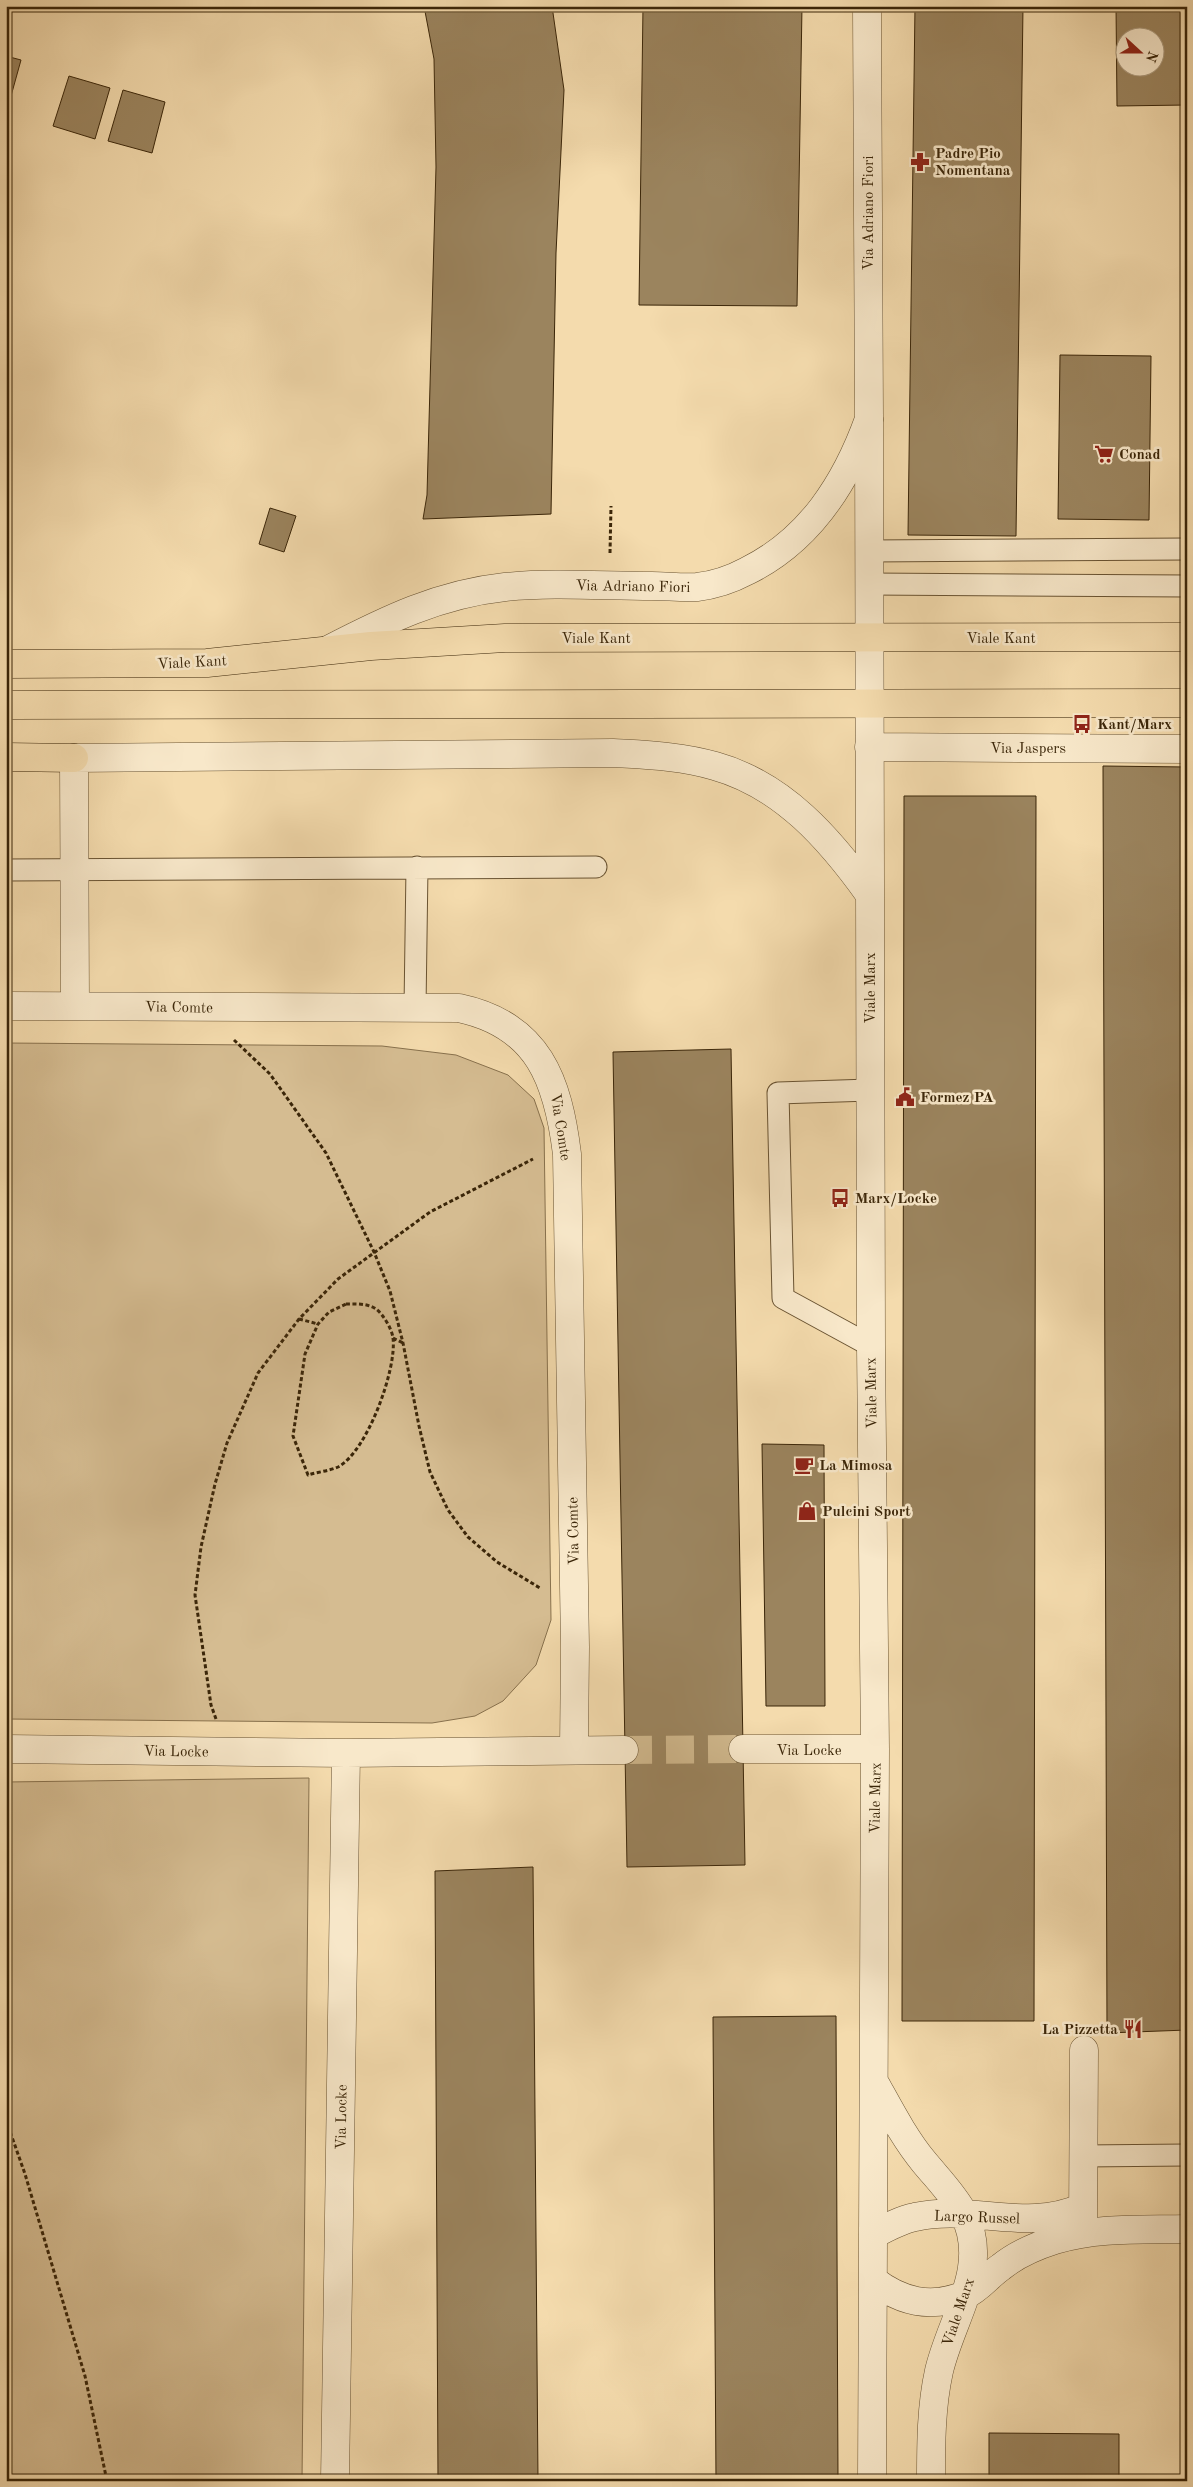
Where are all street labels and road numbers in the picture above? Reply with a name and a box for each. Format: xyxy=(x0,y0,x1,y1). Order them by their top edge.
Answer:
street label: Via Adriano Fiori xyxy=(862,155,877,271)
street label: Via Adriano Fiori xyxy=(575,579,691,596)
street label: Viale Kant xyxy=(561,632,631,647)
street label: Viale Kant xyxy=(966,632,1036,647)
street label: Viale Kant xyxy=(157,654,227,673)
street label: Via Jaspers xyxy=(990,742,1066,757)
street label: Viale Marx xyxy=(864,952,879,1024)
street label: Via Comte xyxy=(145,1000,213,1017)
street label: Via Comte xyxy=(547,1092,572,1162)
street label: Viale Marx xyxy=(864,1357,881,1429)
street label: Via Comte xyxy=(566,1497,583,1565)
street label: Via Locke xyxy=(143,1744,209,1761)
street label: Via Locke xyxy=(776,1744,842,1759)
street label: Viale Marx xyxy=(868,1762,885,1834)
street label: Via Locke xyxy=(334,2084,351,2150)
street label: Largo Russel xyxy=(934,2210,1020,2227)
street label: Viale Marx xyxy=(941,2276,978,2349)

